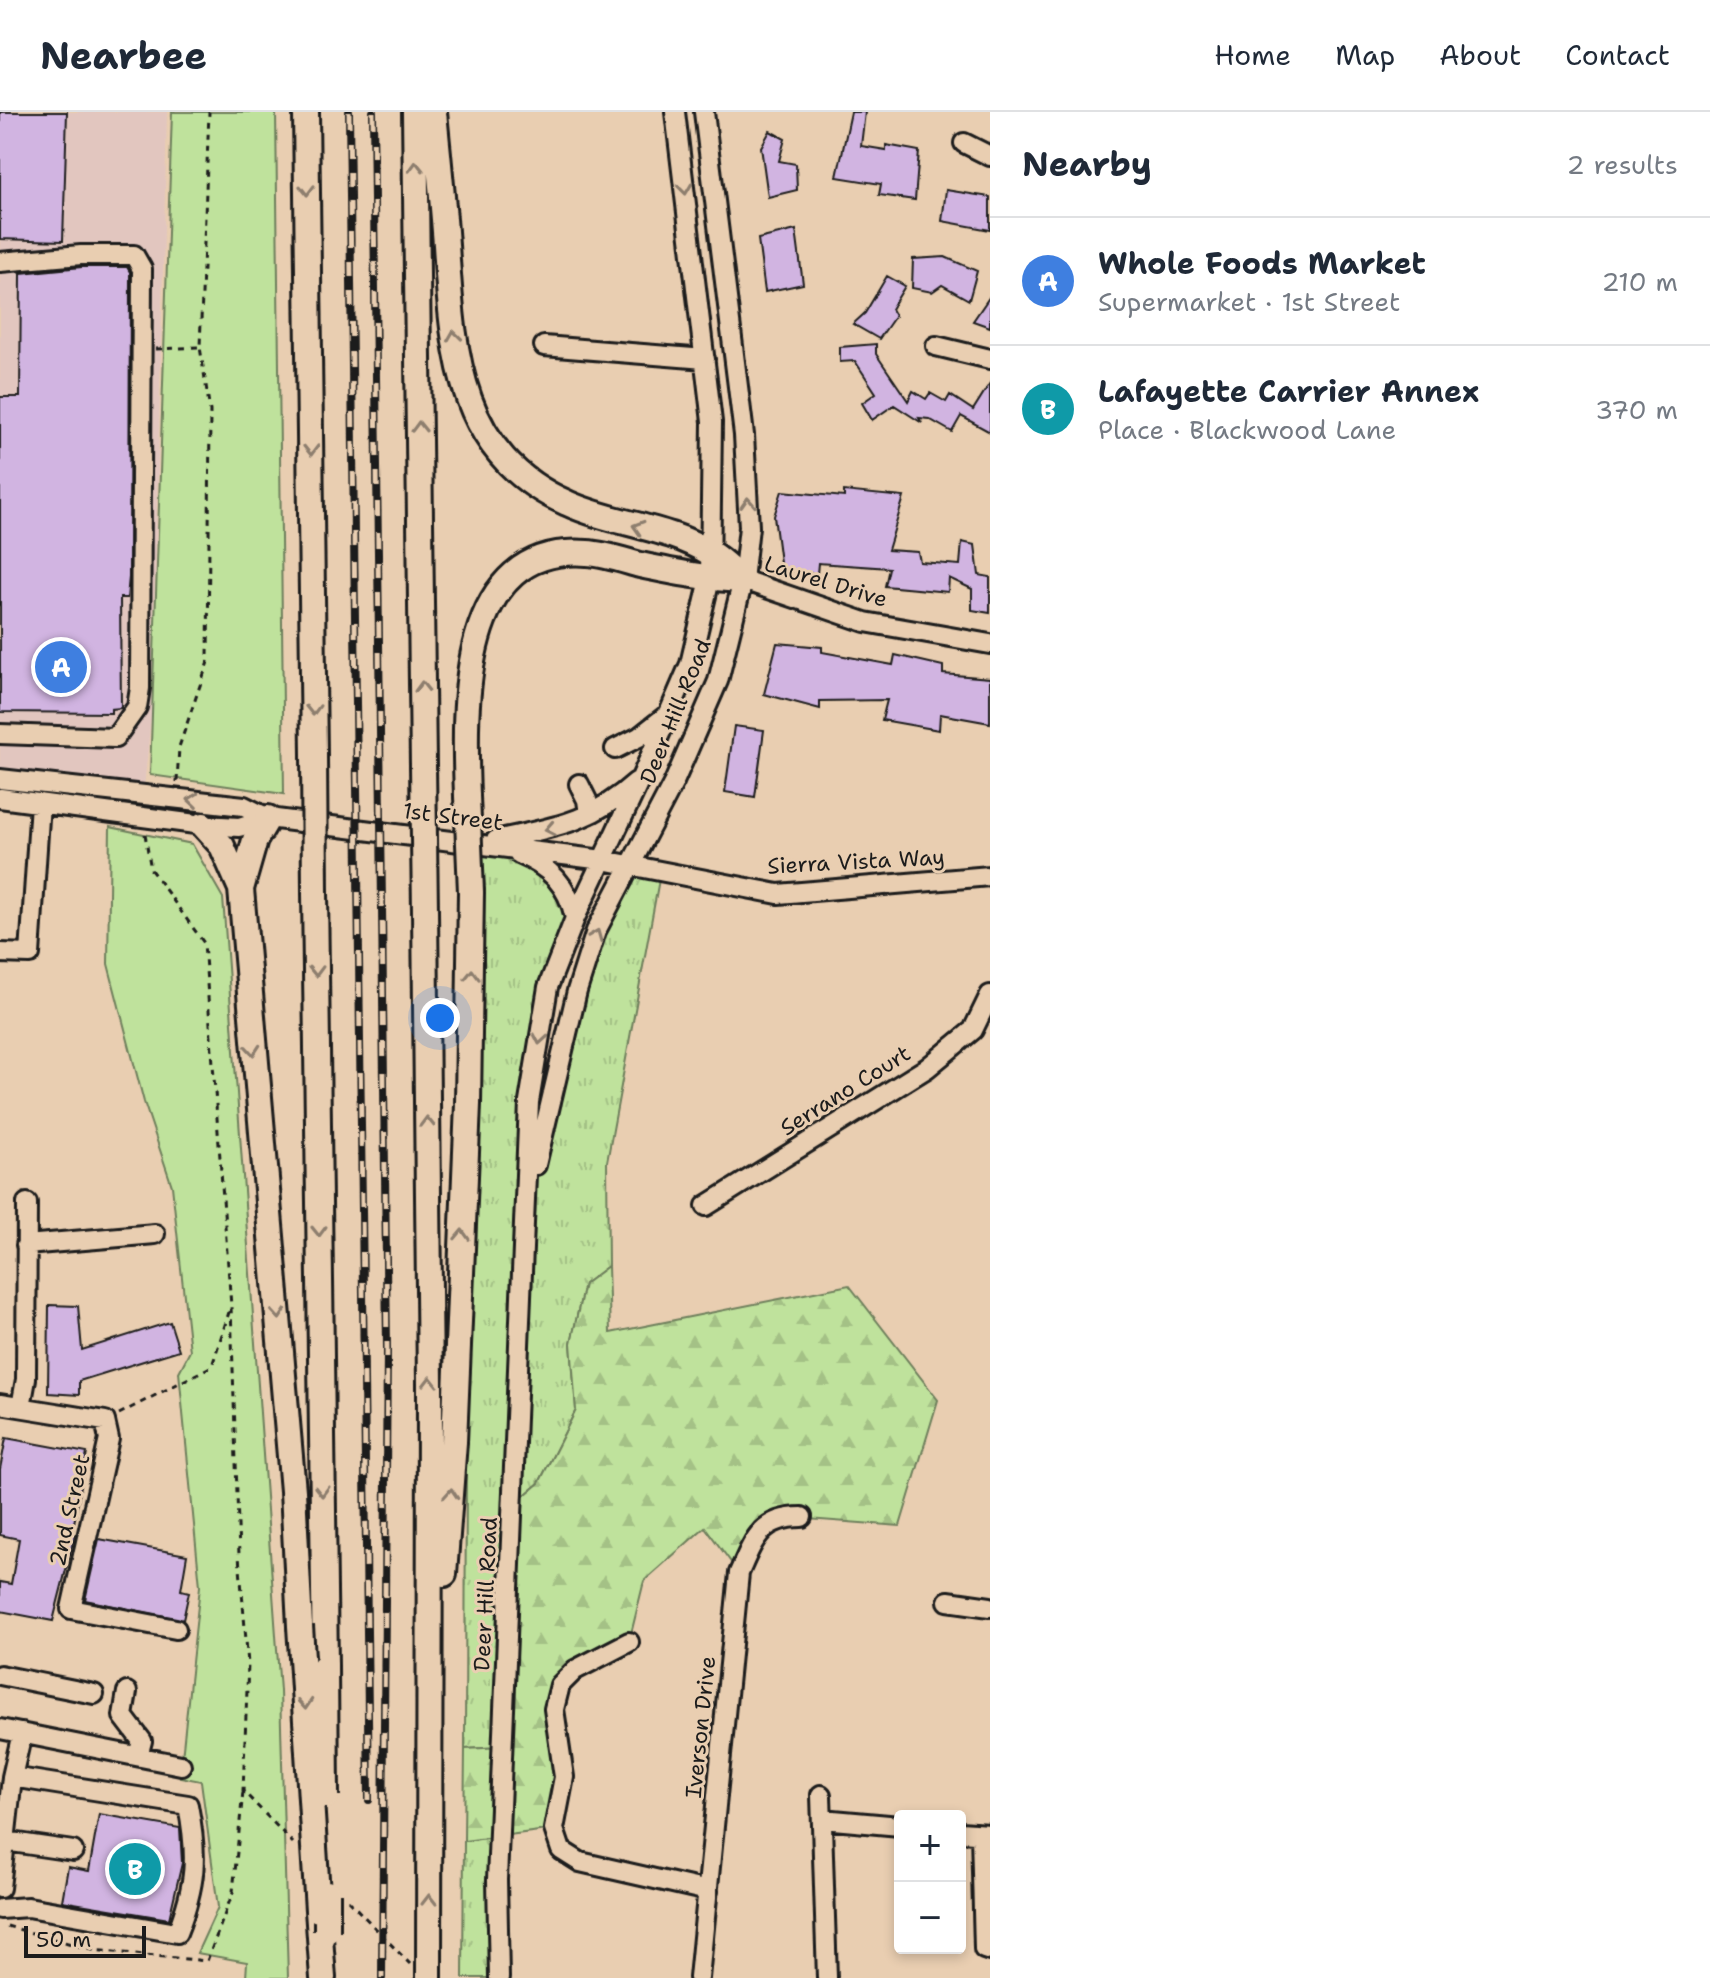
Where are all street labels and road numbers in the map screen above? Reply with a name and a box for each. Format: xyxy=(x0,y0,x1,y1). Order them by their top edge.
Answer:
street label: Laurel Drive xyxy=(761,549,891,614)
street label: Deer Hill Road xyxy=(633,634,718,788)
street label: 1st Street xyxy=(401,796,505,837)
street label: Sierra Vista Way xyxy=(767,842,945,881)
street label: Serrano Court xyxy=(775,1039,916,1142)
street label: 2nd Street xyxy=(43,1451,96,1569)
street label: Deer Hill Road xyxy=(467,1516,504,1672)
street label: Iverson Drive xyxy=(679,1655,722,1799)

